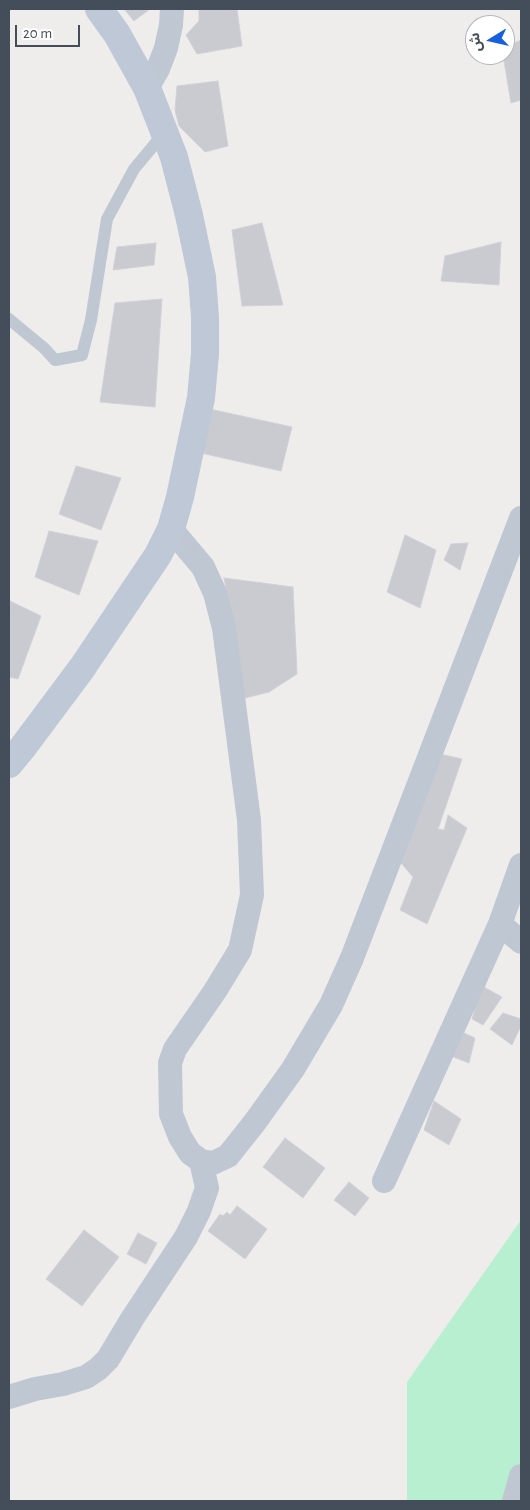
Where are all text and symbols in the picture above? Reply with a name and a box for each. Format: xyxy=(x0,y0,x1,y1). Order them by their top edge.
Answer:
scale bar xyxy=(18,15,82,47)
north arrow xyxy=(465,15,515,65)
text: 20 m xyxy=(23,26,52,41)
text: ش xyxy=(468,32,485,53)

